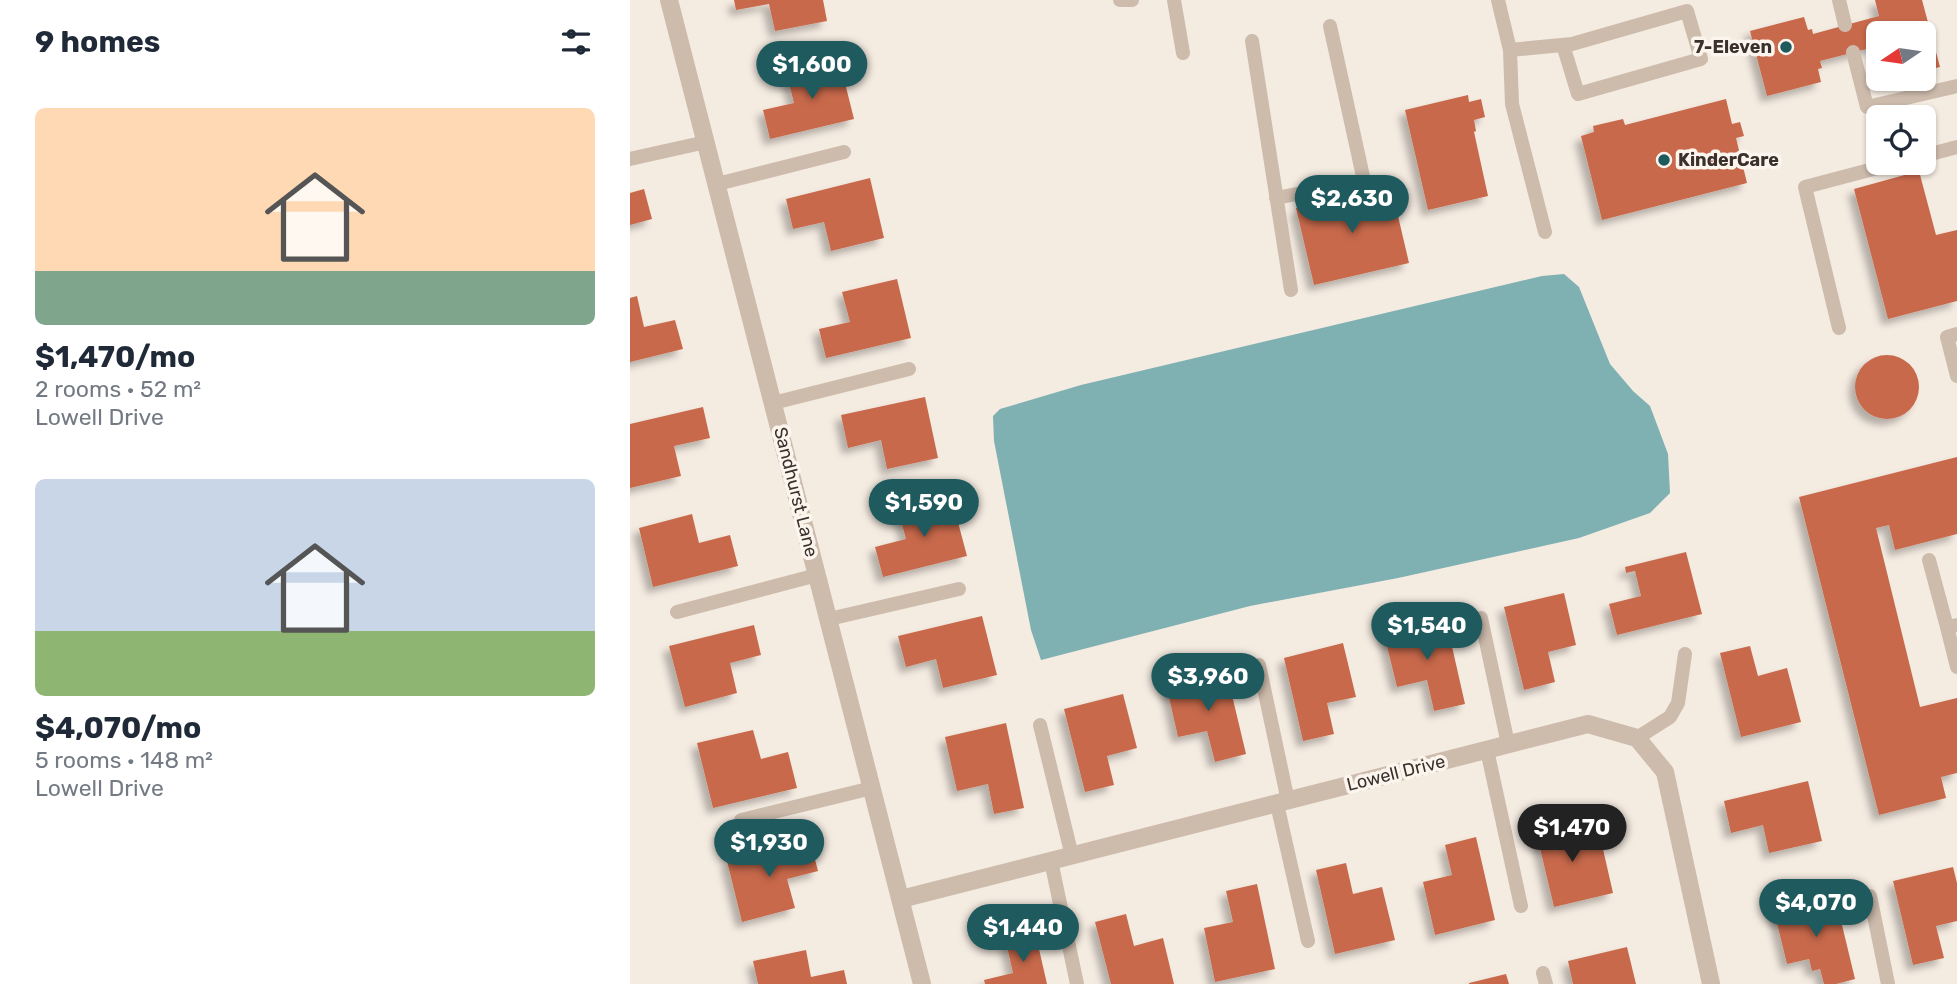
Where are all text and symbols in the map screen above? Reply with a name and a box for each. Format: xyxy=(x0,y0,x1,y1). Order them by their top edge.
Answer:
north arrow xyxy=(1866,21,1936,91)
map controls xyxy=(1866,21,1936,175)
icon: filters xyxy=(557,23,595,61)
text: 9 homes xyxy=(35,24,160,60)
place label: 7-Eleven xyxy=(1694,36,1772,58)
marker: 7-Eleven xyxy=(1778,39,1794,55)
pin: $1,600 xyxy=(755,42,869,101)
text: $1,600 xyxy=(772,50,852,78)
button: locate xyxy=(1866,105,1936,175)
place label: KinderCare xyxy=(1678,149,1779,171)
marker: KinderCare xyxy=(1656,152,1672,168)
icon: home xyxy=(252,154,378,280)
pin: $2,630 xyxy=(1295,176,1409,235)
text: $2,630 xyxy=(1311,184,1393,212)
text: $1,470/mo xyxy=(35,339,195,375)
text: 2 rooms · 52 m² xyxy=(35,375,201,403)
text: Lowell Drive xyxy=(35,403,164,431)
street label: Sandhurst Lane xyxy=(769,425,823,559)
pin: $1,590 xyxy=(867,480,981,539)
text: $1,590 xyxy=(885,488,963,516)
icon: home xyxy=(252,525,378,651)
pin: $1,540 xyxy=(1370,602,1484,662)
text: $1,540 xyxy=(1387,611,1467,639)
pin: $3,960 xyxy=(1151,654,1265,713)
text: $3,960 xyxy=(1167,662,1249,690)
text: $4,070/mo xyxy=(35,710,201,746)
text: 5 rooms · 148 m² xyxy=(35,746,213,774)
street label: Lowell Drive xyxy=(1344,750,1448,796)
text: Lowell Drive xyxy=(35,774,164,802)
pin: $1,470 xyxy=(1515,804,1629,864)
text: $1,470 xyxy=(1534,813,1611,841)
pin: $1,930 xyxy=(712,820,826,879)
text: $1,930 xyxy=(730,828,808,856)
pin: $4,070 xyxy=(1759,880,1873,939)
text: $4,070 xyxy=(1775,888,1857,916)
pin: $1,440 xyxy=(966,904,1080,964)
text: $1,440 xyxy=(983,913,1063,941)

